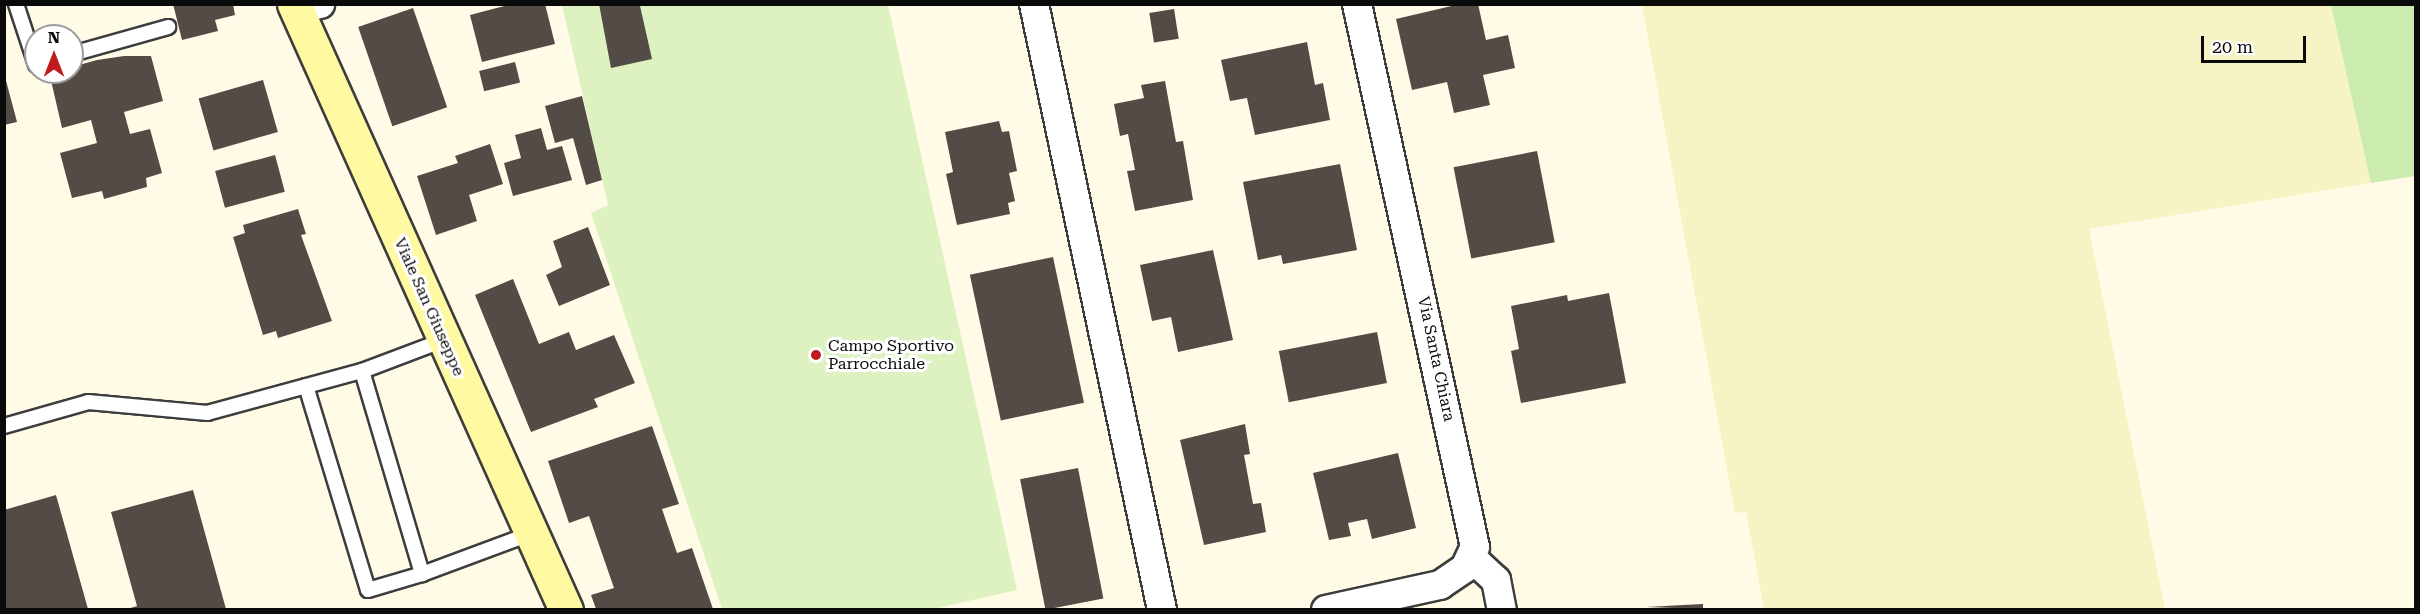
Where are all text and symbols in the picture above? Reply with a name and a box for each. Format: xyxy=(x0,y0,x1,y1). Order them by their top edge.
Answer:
north arrow xyxy=(24,24,84,84)
scale bar xyxy=(2204,24,2309,62)
text: N xyxy=(48,28,60,47)
text: 20 m xyxy=(2212,36,2253,57)
street label: Viale San Giuseppe xyxy=(390,235,468,379)
street label: Via Santa Chiara xyxy=(1413,295,1459,423)
place label: Campo Sportivo Parrocchiale xyxy=(828,336,954,374)
marker: Campo Sportivo Parrocchiale xyxy=(809,348,823,362)

